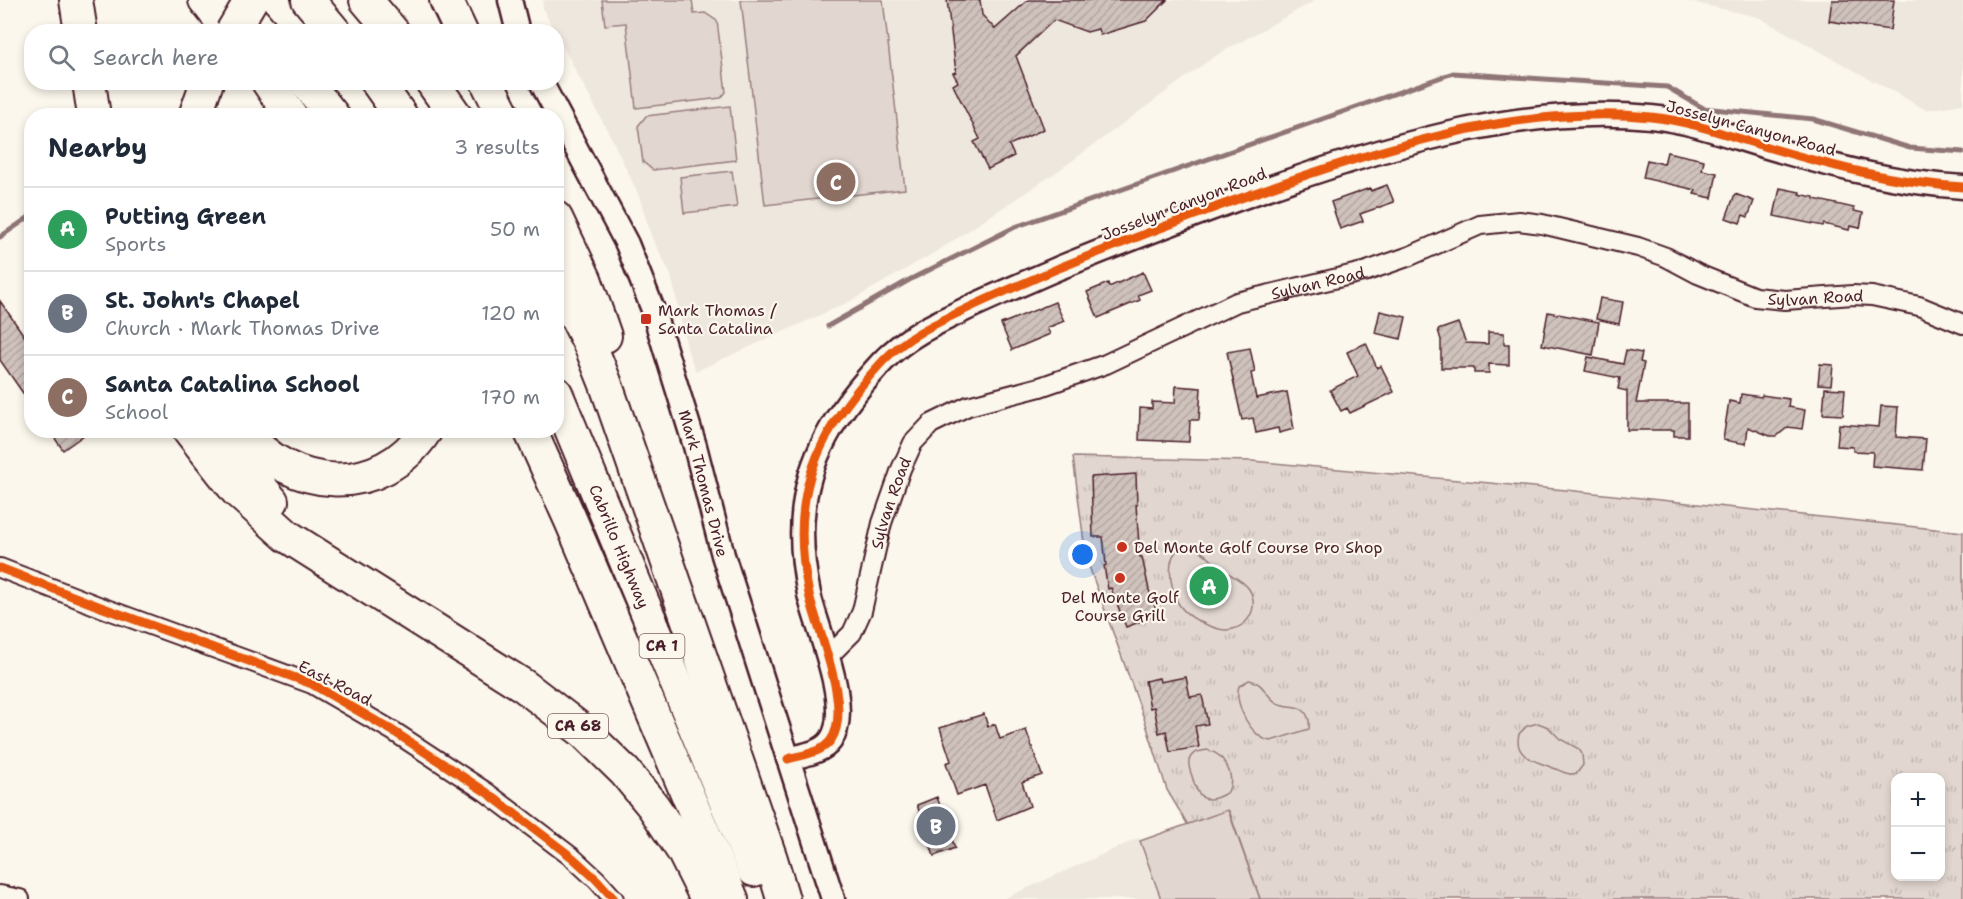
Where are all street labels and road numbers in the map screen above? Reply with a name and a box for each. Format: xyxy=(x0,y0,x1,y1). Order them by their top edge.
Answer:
street label: Josselyn Canyon Road xyxy=(1664,95,1838,161)
street label: Josselyn Canyon Road xyxy=(1098,163,1270,245)
street label: Sylvan Road xyxy=(1269,261,1367,304)
street label: Sylvan Road xyxy=(1767,284,1864,310)
street label: Mark Thomas Drive xyxy=(674,407,734,559)
street label: Sylvan Road xyxy=(866,453,916,551)
street label: Cabrillo Highway xyxy=(585,481,655,612)
road number: CA 1 xyxy=(640,634,684,658)
street label: East Road xyxy=(295,656,375,710)
road number: CA 68 xyxy=(548,714,608,738)

